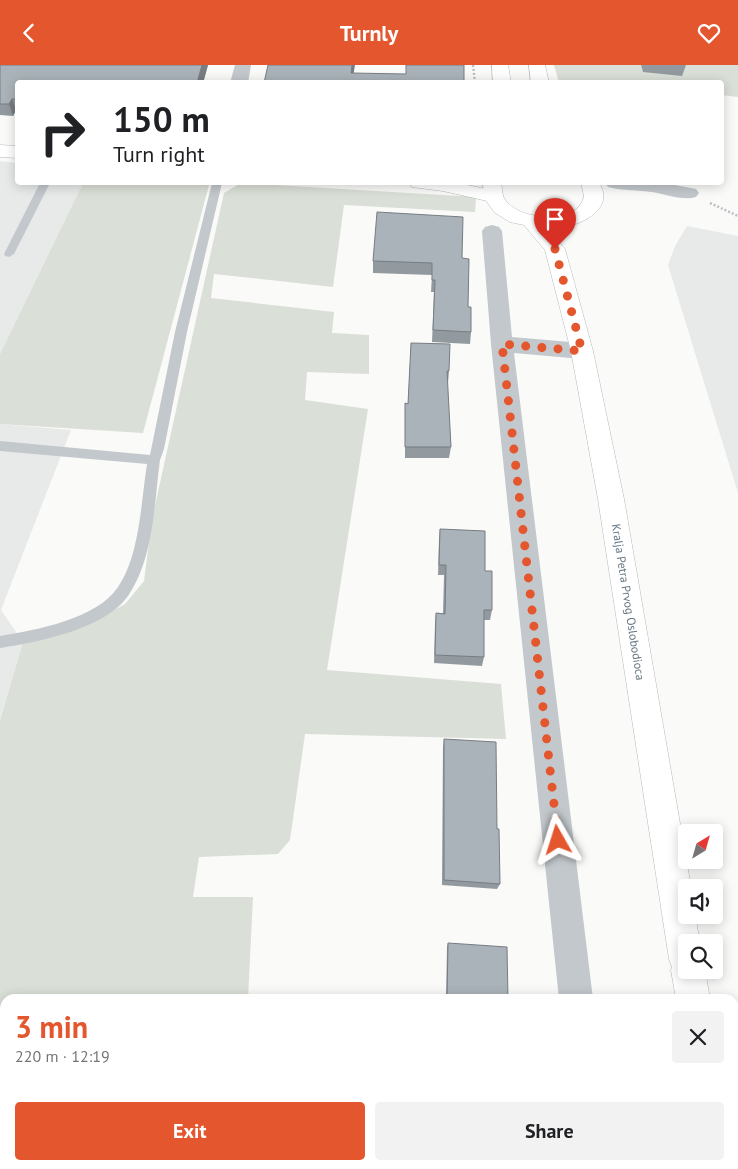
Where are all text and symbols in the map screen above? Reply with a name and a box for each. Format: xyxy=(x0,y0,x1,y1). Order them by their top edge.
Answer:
icon: back xyxy=(15,19,43,47)
text: Turnly xyxy=(340,19,398,47)
icon: heart xyxy=(695,19,723,47)
text: 150 m xyxy=(113,96,210,142)
icon: right xyxy=(30,100,95,165)
text: Turn right xyxy=(113,140,205,168)
pin xyxy=(534,198,576,249)
icon: arrive xyxy=(541,205,569,233)
street label: Kralja Petra Prvog Oslobodioca xyxy=(609,523,648,681)
position arrow xyxy=(531,813,583,865)
north arrow xyxy=(678,824,722,869)
map controls xyxy=(678,824,723,979)
button: sound xyxy=(678,879,723,924)
button: search xyxy=(678,934,723,979)
text: 3 min xyxy=(15,1007,88,1046)
button: close xyxy=(672,1011,724,1063)
text: 220 m · 12:19 xyxy=(15,1046,110,1066)
button: Exit xyxy=(15,1102,365,1160)
button: Share xyxy=(375,1102,724,1160)

